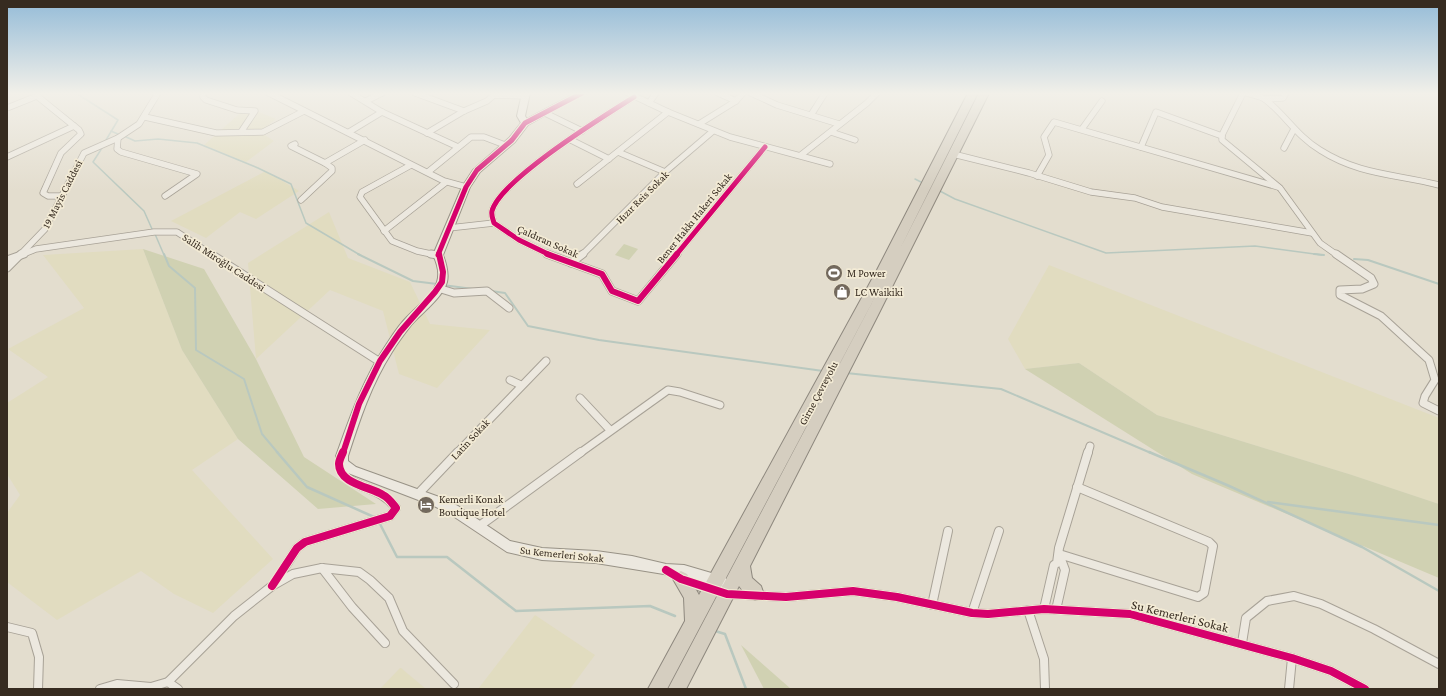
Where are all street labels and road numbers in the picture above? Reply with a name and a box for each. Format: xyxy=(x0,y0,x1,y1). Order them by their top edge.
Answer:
street label: 19 Mayis Caddesi xyxy=(40,158,85,231)
street label: Hızır Reis Sokak xyxy=(613,168,671,226)
street label: Bener Hakkı Hakeri Sokak xyxy=(654,170,735,266)
street label: Çaldıran Sokak xyxy=(515,222,581,261)
street label: Salih Miroğlu Caddesi xyxy=(180,231,268,294)
street label: Girne Çevreyolu xyxy=(796,359,841,427)
street label: Latin Sokak xyxy=(448,416,492,462)
street label: Su Kemerleri Sokak xyxy=(519,544,605,564)
street label: Su Kemerleri Sokak xyxy=(1130,597,1231,636)

